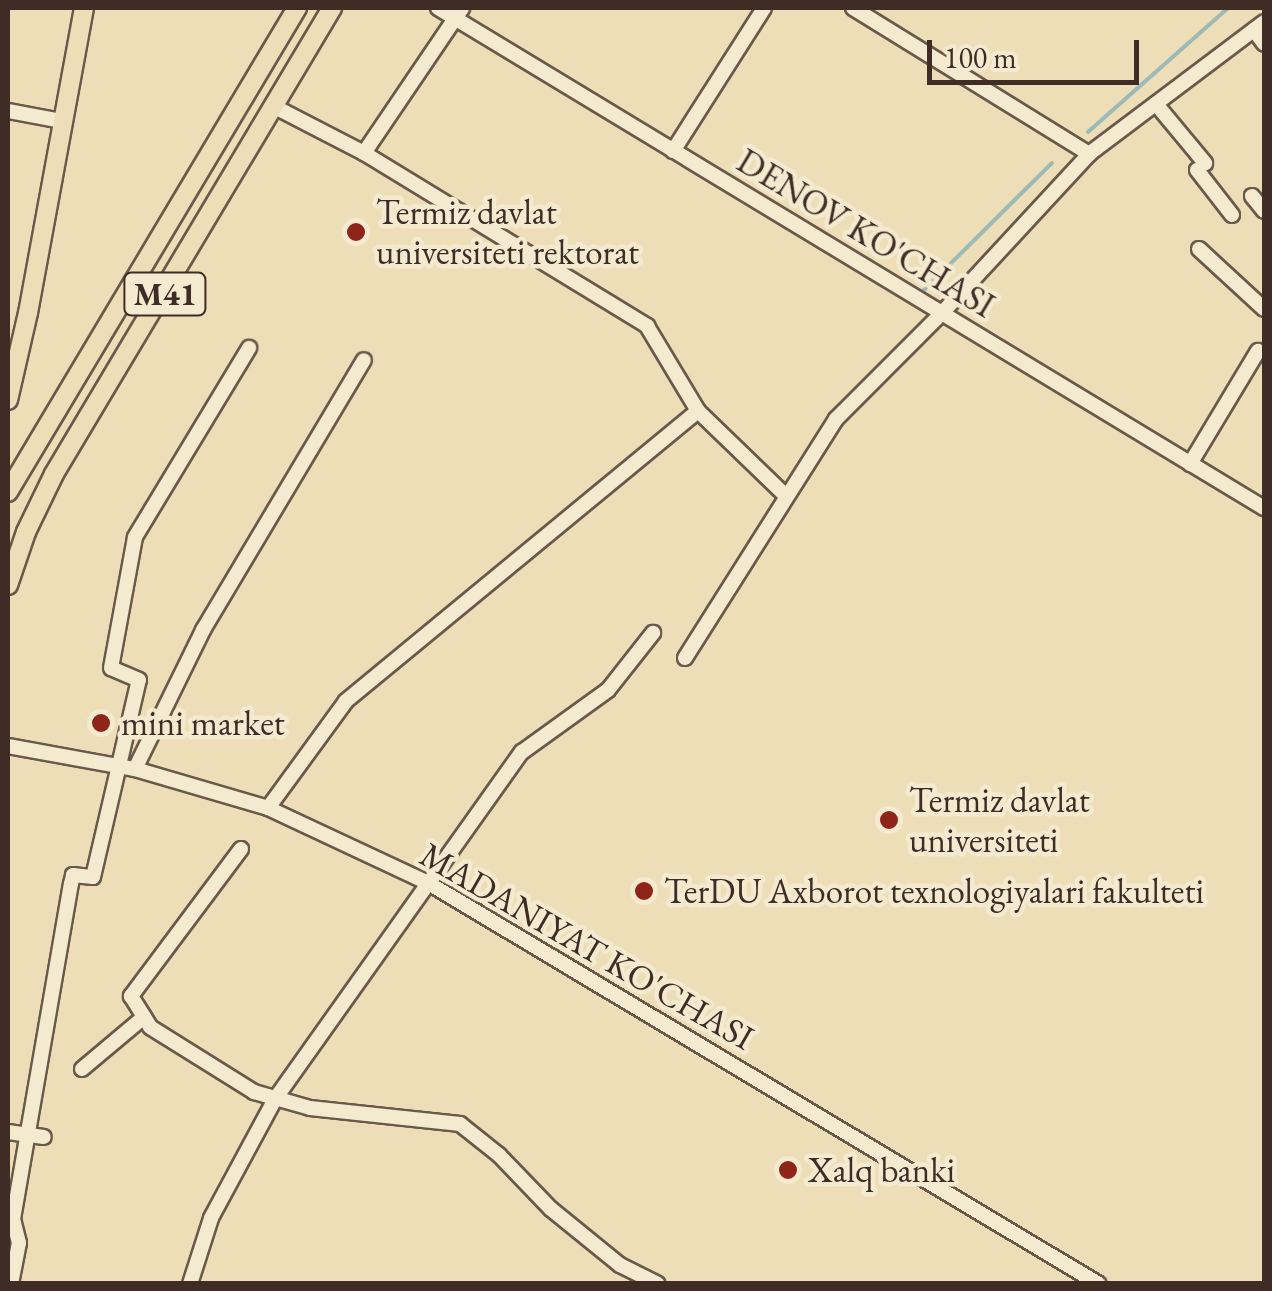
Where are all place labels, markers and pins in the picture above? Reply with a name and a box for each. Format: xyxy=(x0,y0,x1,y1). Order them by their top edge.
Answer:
place label: Termiz davlat universiteti rektorat xyxy=(376,191,639,273)
marker: Termiz davlat universiteti rektorat xyxy=(345,221,367,243)
place label: mini market xyxy=(121,702,285,744)
marker: mini market xyxy=(90,712,112,734)
place label: Termiz davlat universiteti xyxy=(909,779,1090,861)
marker: Termiz davlat universiteti xyxy=(878,809,900,831)
place label: TerDU Axborot texnologiyalari fakulteti xyxy=(664,870,1204,912)
marker: TerDU Axborot texnologiyalari fakulteti xyxy=(633,880,655,902)
place label: Xalq banki xyxy=(808,1149,955,1191)
marker: Xalq banki xyxy=(777,1159,799,1181)

